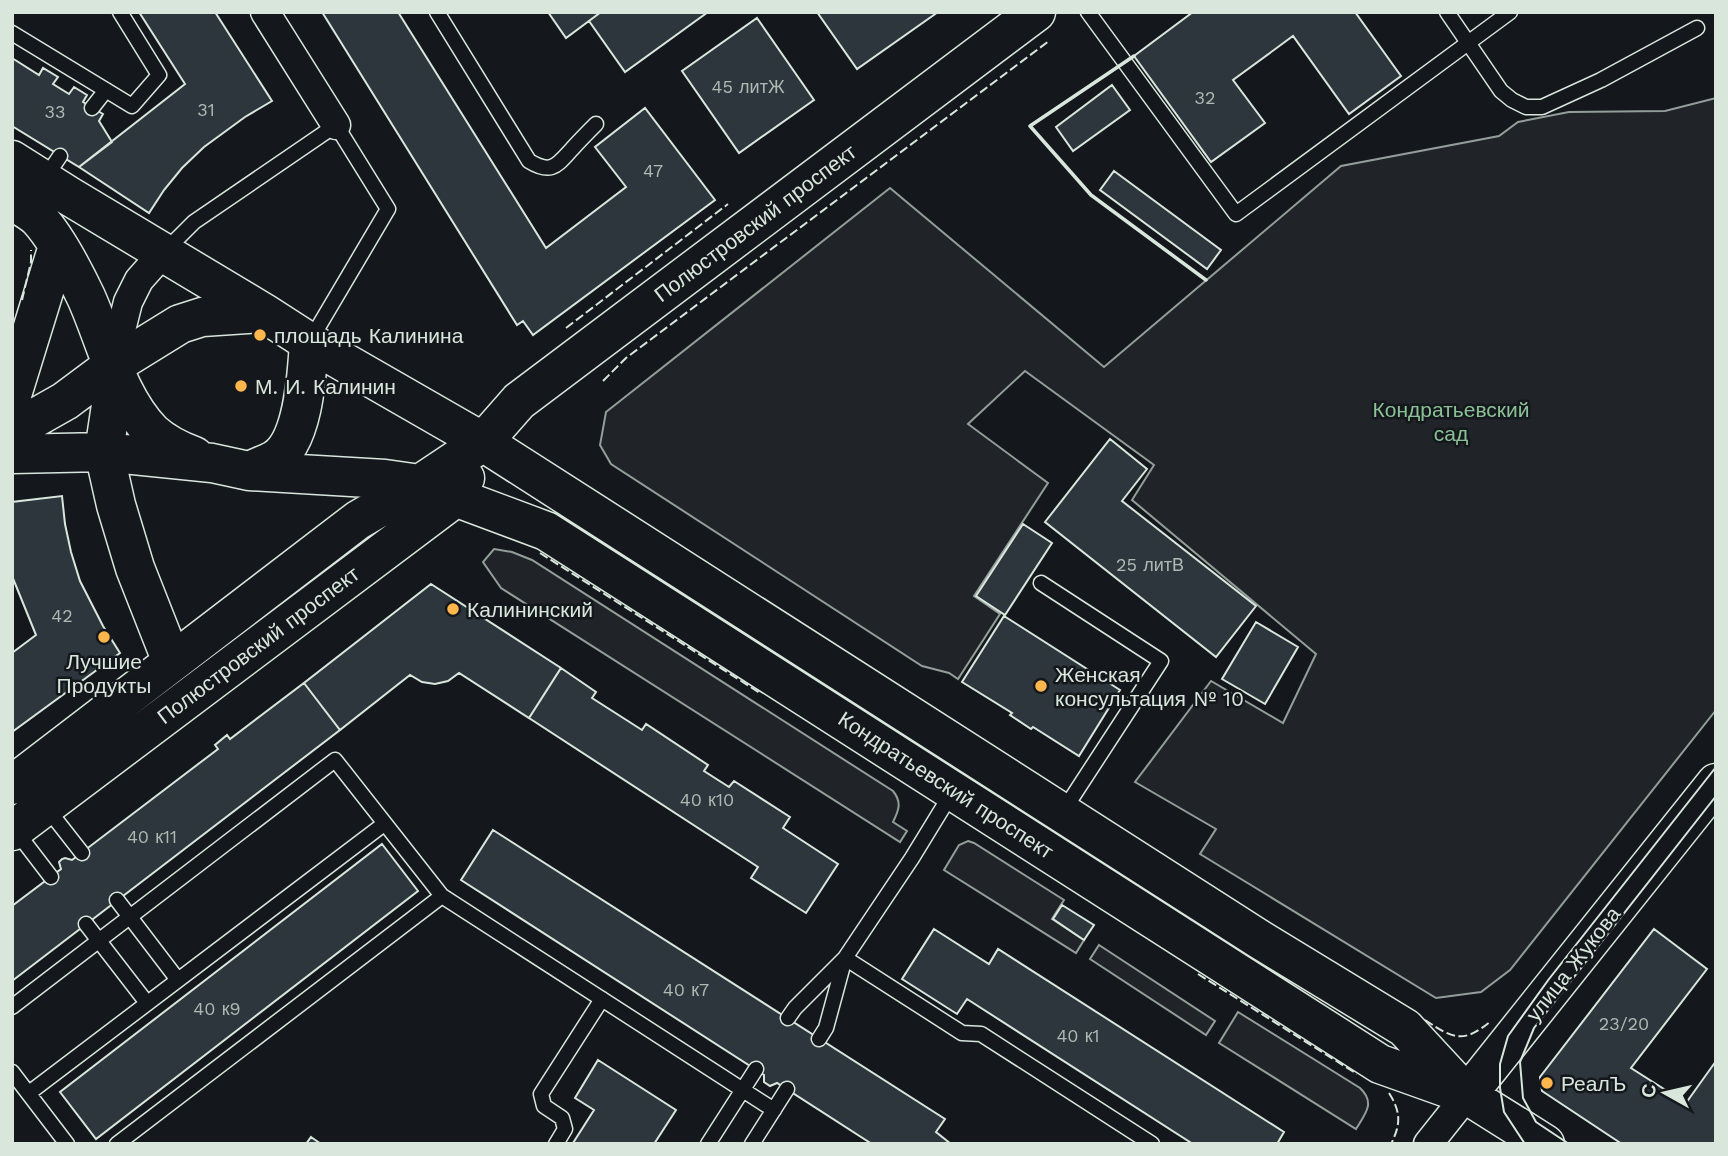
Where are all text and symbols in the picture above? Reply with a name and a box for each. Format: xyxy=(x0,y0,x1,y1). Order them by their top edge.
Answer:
house number: 45 литЖ xyxy=(711,76,785,97)
house number: 32 xyxy=(1195,87,1216,108)
house number: 31 xyxy=(197,99,215,120)
house number: 33 xyxy=(45,101,66,122)
street label: Полюстровский проспект xyxy=(649,139,861,307)
house number: 47 xyxy=(643,160,663,181)
place label: площадь Калинина xyxy=(274,323,464,348)
marker: площадь Калинина xyxy=(252,327,268,343)
place label: М. И. Калинин xyxy=(255,374,396,399)
marker: М. И. Калинин xyxy=(233,378,249,394)
park label: Кондратьевский сад xyxy=(1373,397,1529,446)
house number: 25 литВ xyxy=(1116,554,1184,575)
street label: Полюстровский проспект xyxy=(152,561,364,729)
place label: Калининский xyxy=(467,597,593,622)
marker: Калининский xyxy=(445,601,461,617)
house number: 42 xyxy=(51,605,73,626)
marker: Лучшие Продукты xyxy=(96,629,112,645)
place label: Лучшие Продукты xyxy=(57,649,151,698)
place label: Женская консультация № 10 xyxy=(1055,662,1244,711)
marker: Женская консультация № 10 xyxy=(1033,678,1049,694)
street label: Кондратьевский проспект xyxy=(834,706,1059,864)
house number: 40 к10 xyxy=(680,789,734,810)
house number: 40 к11 xyxy=(127,826,177,847)
street label: улица Жукова xyxy=(1521,902,1626,1026)
house number: 40 к7 xyxy=(663,979,709,1000)
house number: 40 к9 xyxy=(193,998,241,1019)
house number: 23/20 xyxy=(1599,1013,1649,1034)
house number: 40 к1 xyxy=(1056,1025,1100,1046)
north arrow xyxy=(1630,1058,1700,1128)
place label: РеалЪ xyxy=(1561,1071,1626,1096)
marker: РеалЪ xyxy=(1539,1075,1555,1091)
text: С xyxy=(1636,1082,1661,1099)

